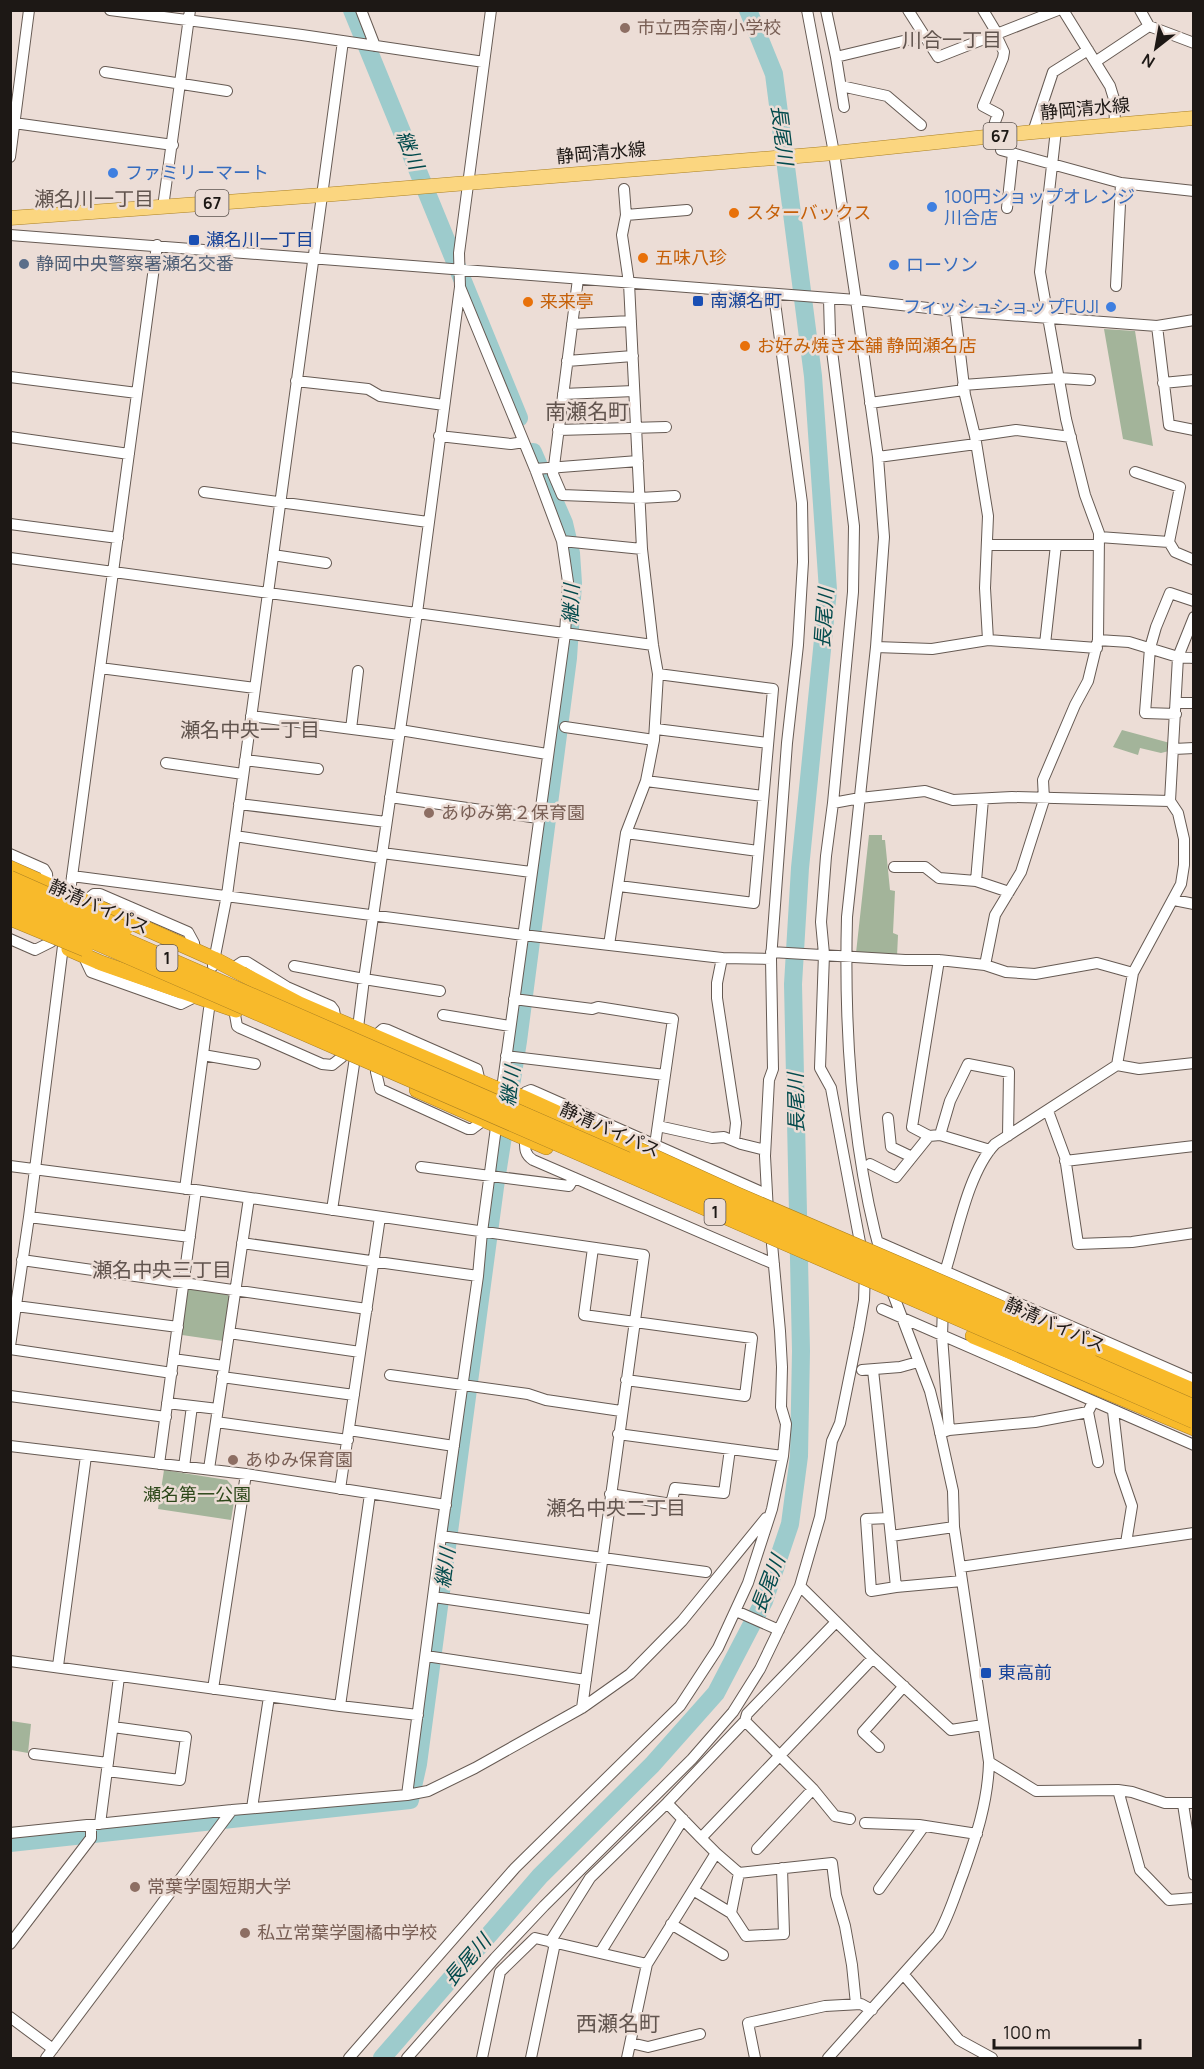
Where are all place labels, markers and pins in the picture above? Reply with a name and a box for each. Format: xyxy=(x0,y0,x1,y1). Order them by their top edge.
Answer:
place label: 市立西奈南小学校 xyxy=(637,15,781,39)
marker: 市立西奈南小学校 xyxy=(618,21,632,35)
place label: ファミリーマート xyxy=(125,160,269,184)
marker: ファミリーマート xyxy=(106,166,120,180)
place label: 100円ショップオレンジ 川合店 xyxy=(944,184,1135,229)
place label: スターバックス xyxy=(746,200,871,224)
marker: 100円ショップオレンジ 川合店 xyxy=(925,200,939,214)
marker: スターバックス xyxy=(727,206,741,220)
place label: 瀬名川一丁目 xyxy=(206,227,314,251)
marker: 瀬名川一丁目 xyxy=(187,233,201,247)
place label: 五味八珍 xyxy=(655,245,727,269)
place label: 静岡中央警察署瀬名交番 xyxy=(36,251,234,275)
marker: 五味八珍 xyxy=(636,251,650,265)
place label: ローソン xyxy=(906,252,978,276)
marker: 静岡中央警察署瀬名交番 xyxy=(17,257,31,271)
marker: ローソン xyxy=(887,258,901,272)
place label: 南瀬名町 xyxy=(710,288,782,312)
place label: 来来亭 xyxy=(540,289,594,313)
marker: 南瀬名町 xyxy=(691,294,705,308)
place label: フィッシュショップFUJI xyxy=(903,294,1099,318)
marker: 来来亭 xyxy=(521,295,535,309)
marker: フィッシュショップFUJI xyxy=(1104,300,1118,314)
place label: お好み焼き本舗 静岡瀬名店 xyxy=(757,333,977,357)
marker: お好み焼き本舗 静岡瀬名店 xyxy=(738,339,752,353)
place label: あゆみ第２保育園 xyxy=(441,800,585,824)
marker: あゆみ第２保育園 xyxy=(422,806,436,820)
place label: あゆみ保育園 xyxy=(245,1447,353,1471)
marker: あゆみ保育園 xyxy=(226,1453,240,1467)
place label: 東高前 xyxy=(998,1660,1052,1684)
marker: 東高前 xyxy=(979,1666,993,1680)
place label: 常葉学園短期大学 xyxy=(147,1874,291,1898)
marker: 常葉学園短期大学 xyxy=(128,1880,142,1894)
place label: 私立常葉学園橘中学校 xyxy=(257,1920,437,1944)
marker: 私立常葉学園橘中学校 xyxy=(238,1926,252,1940)

